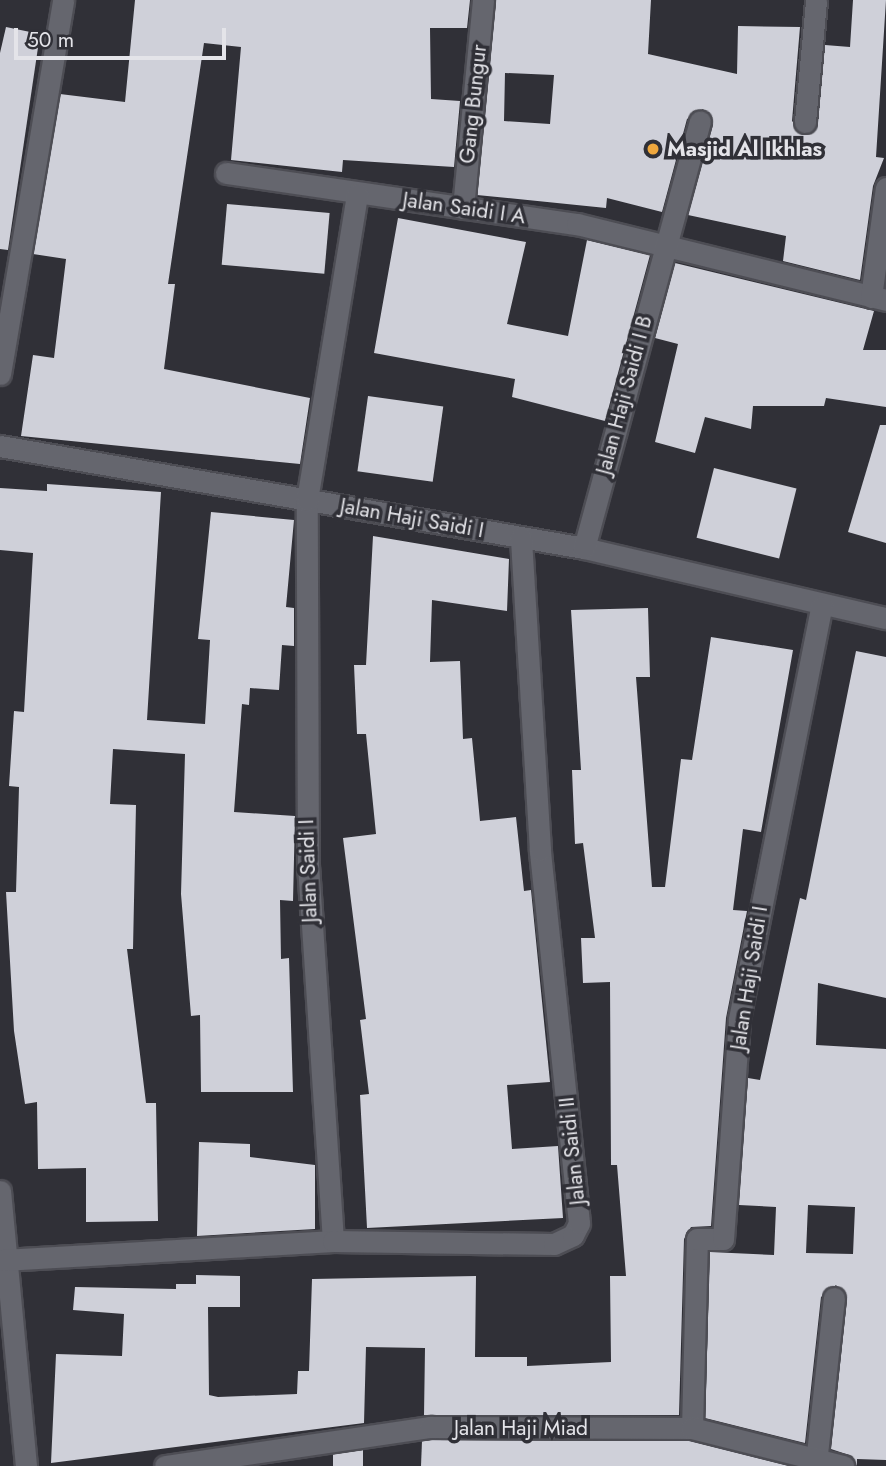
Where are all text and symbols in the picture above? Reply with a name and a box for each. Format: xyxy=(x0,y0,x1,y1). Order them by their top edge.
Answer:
scale bar xyxy=(18,14,229,58)
text: 50 m xyxy=(27,25,74,55)
street label: Gang Bungur xyxy=(454,43,492,165)
place label: Masjid Al Ikhlas xyxy=(667,136,822,162)
marker: Masjid Al Ikhlas xyxy=(645,141,661,157)
street label: Jalan Saidi I A xyxy=(401,187,527,229)
street label: Jalan Haji Saidi I B xyxy=(591,313,657,477)
street label: Jalan Haji Saidi I xyxy=(338,493,486,543)
street label: Jalan Saidi I xyxy=(294,819,322,923)
street label: Jalan Haji Saidi I xyxy=(725,904,773,1052)
street label: Jalan Saidi II xyxy=(554,1096,590,1206)
street label: Jalan Haji Miad xyxy=(454,1415,588,1441)

